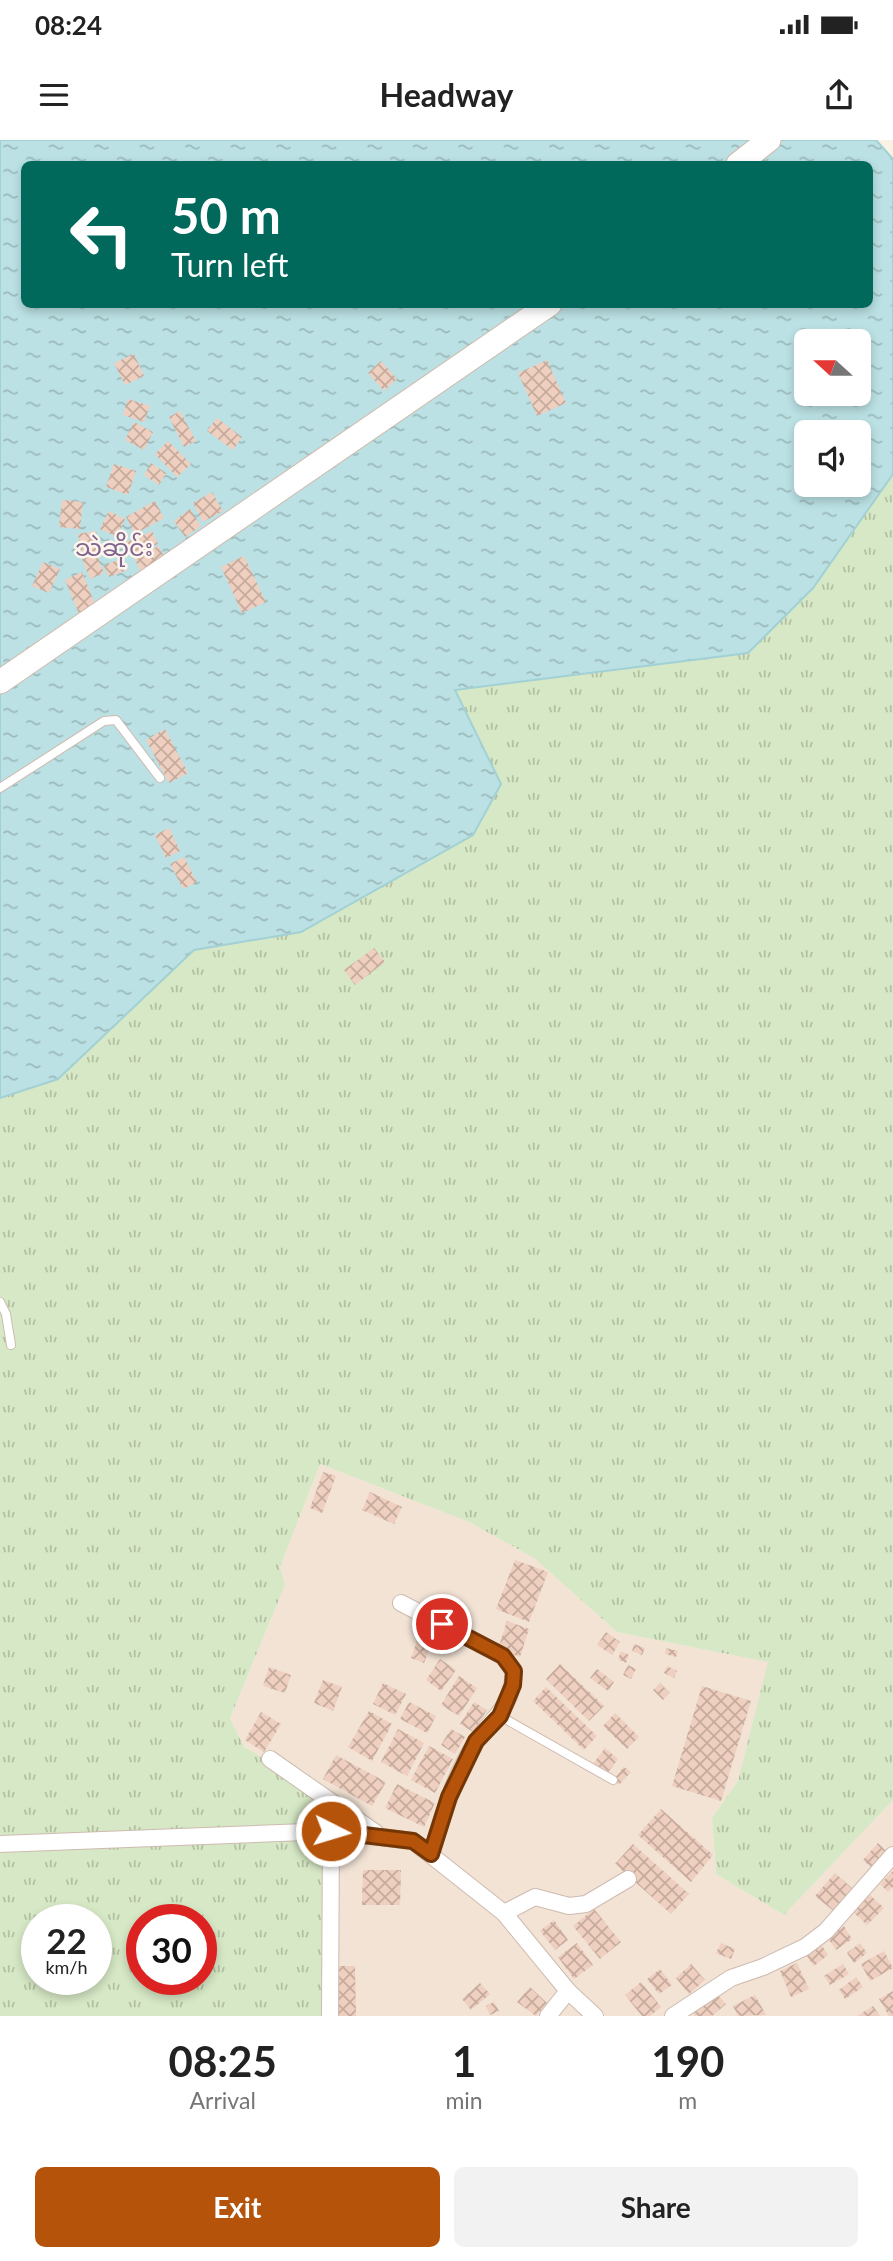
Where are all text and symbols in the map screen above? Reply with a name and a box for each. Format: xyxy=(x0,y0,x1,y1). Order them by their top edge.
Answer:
text: 08:24 xyxy=(35,9,102,41)
text: Headway xyxy=(380,75,513,114)
icon: menu xyxy=(35,76,73,114)
icon: share xyxy=(820,76,858,114)
text: 50 m xyxy=(171,186,281,244)
icon: left xyxy=(56,189,147,280)
text: Turn left xyxy=(171,245,288,284)
north arrow xyxy=(794,329,872,406)
map controls xyxy=(794,329,871,497)
button: sound xyxy=(794,420,871,497)
district label: သဲဆိုင်း xyxy=(75,532,153,567)
pin xyxy=(412,1594,472,1654)
icon: arrive xyxy=(423,1605,461,1643)
position arrow xyxy=(294,1794,368,1868)
speed limit sign: 30 xyxy=(126,1904,217,1995)
text: 22 xyxy=(46,1919,87,1961)
text: km/h xyxy=(45,1956,88,1978)
text: 08:25 xyxy=(169,2036,277,2086)
text: 1 xyxy=(452,2036,476,2086)
text: 190 xyxy=(651,2036,724,2086)
text: Arrival xyxy=(190,2086,256,2114)
text: min xyxy=(445,2086,483,2114)
text: m xyxy=(678,2086,697,2114)
button: Exit xyxy=(35,2167,440,2247)
button: Share xyxy=(454,2167,858,2247)

